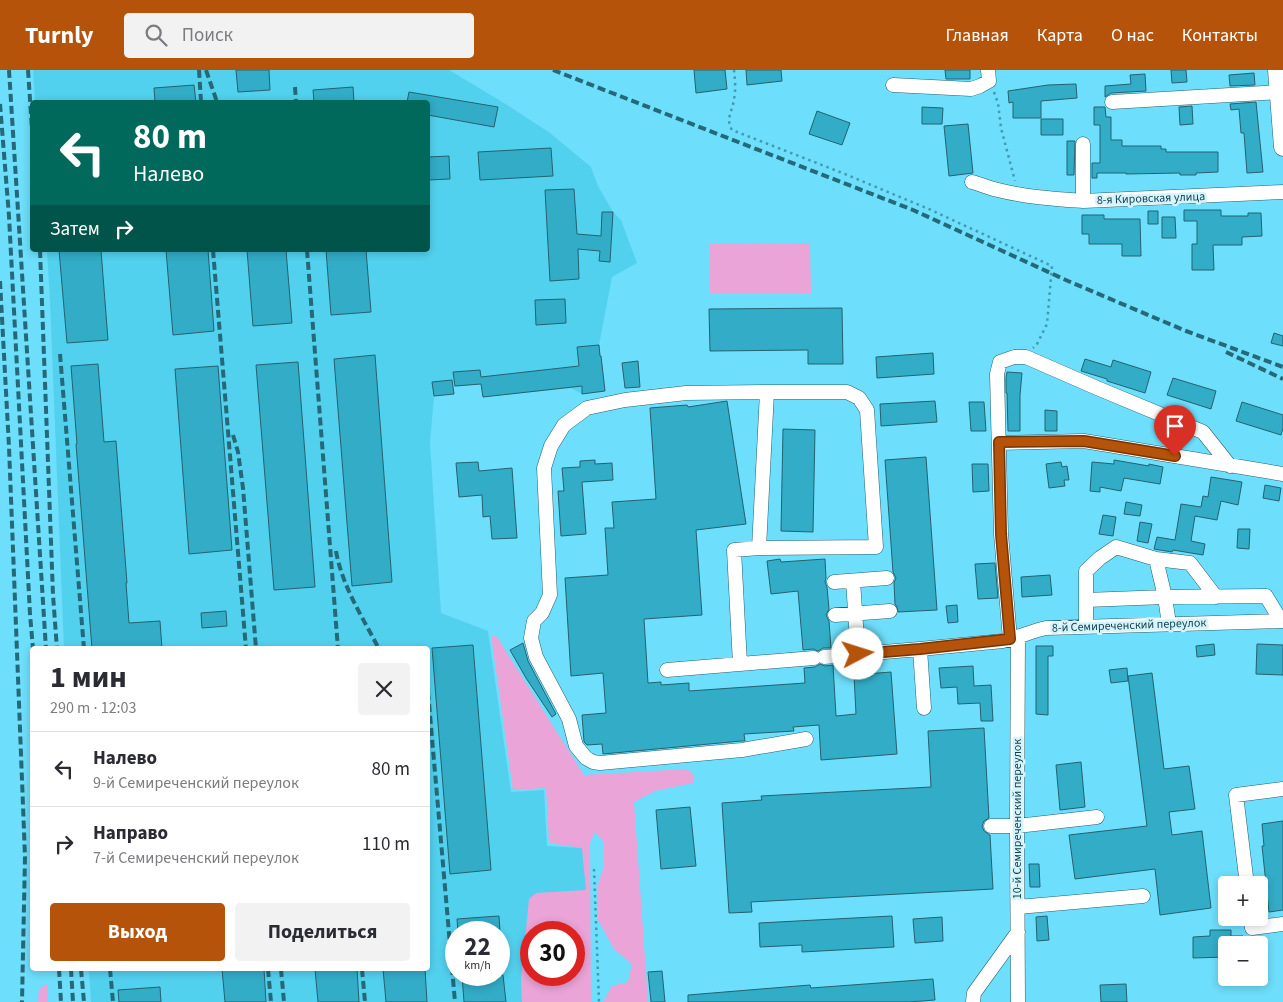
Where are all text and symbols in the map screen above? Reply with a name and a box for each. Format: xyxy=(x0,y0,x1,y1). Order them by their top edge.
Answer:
search box xyxy=(124,13,474,58)
text: Turnly xyxy=(25,18,94,53)
icon: search xyxy=(142,21,170,49)
text: Поиск xyxy=(182,22,233,49)
text: Главная xyxy=(946,23,1009,48)
text: Карта xyxy=(1037,23,1083,48)
text: О нас xyxy=(1111,23,1154,48)
text: Контакты xyxy=(1182,23,1258,48)
text: 80 m xyxy=(133,112,207,162)
icon: left xyxy=(50,120,115,185)
text: Налево xyxy=(133,158,204,190)
street label: 8-я Кировская улица xyxy=(1096,188,1206,209)
icon: right xyxy=(110,215,138,243)
text: Затем xyxy=(50,216,100,243)
pin xyxy=(1154,405,1196,456)
icon: arrive xyxy=(1161,412,1189,440)
street label: 8-й Семиреченский переулок xyxy=(1052,614,1207,637)
position arrow xyxy=(831,627,883,679)
text: 1 мин xyxy=(50,656,127,699)
button: close xyxy=(358,663,410,715)
text: 290 m · 12:03 xyxy=(50,697,137,719)
street label: 10-й Семиреченский переулок xyxy=(1009,739,1026,899)
text: Налево xyxy=(93,745,157,772)
icon: left xyxy=(50,755,78,783)
text: 80 m xyxy=(372,756,410,783)
text: 9-й Семиреченский переулок xyxy=(93,772,299,794)
text: Направо xyxy=(93,820,168,847)
icon: right xyxy=(50,830,78,858)
text: 110 m xyxy=(362,831,410,858)
text: 7-й Семиреченский переулок xyxy=(93,847,299,869)
map controls xyxy=(1218,876,1268,986)
button: + xyxy=(1218,876,1268,926)
button: Выход xyxy=(50,903,225,961)
button: Поделиться xyxy=(235,903,410,961)
speed limit sign: 30 xyxy=(520,921,585,986)
text: 22 xyxy=(464,929,491,965)
button: − xyxy=(1218,936,1268,986)
text: km/h xyxy=(464,957,491,974)

